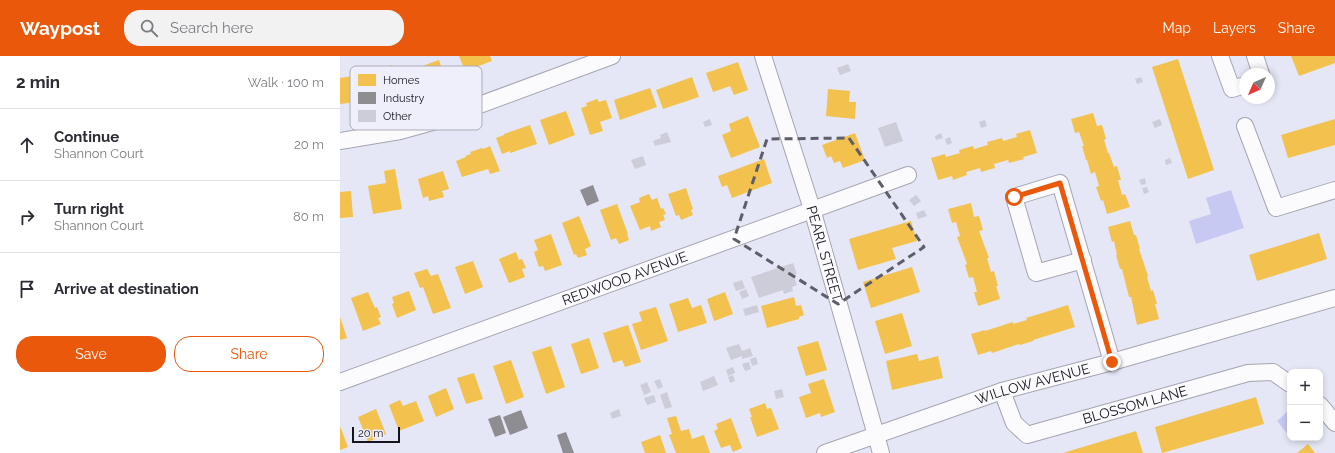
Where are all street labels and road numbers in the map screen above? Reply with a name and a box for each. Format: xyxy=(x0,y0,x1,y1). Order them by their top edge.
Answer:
street label: PEARL STREET xyxy=(803,204,846,304)
street label: REDWOOD AVENUE xyxy=(560,248,690,308)
street label: WILLOW AVENUE xyxy=(973,360,1092,408)
street label: BLOSSOM LANE xyxy=(1081,382,1189,427)

